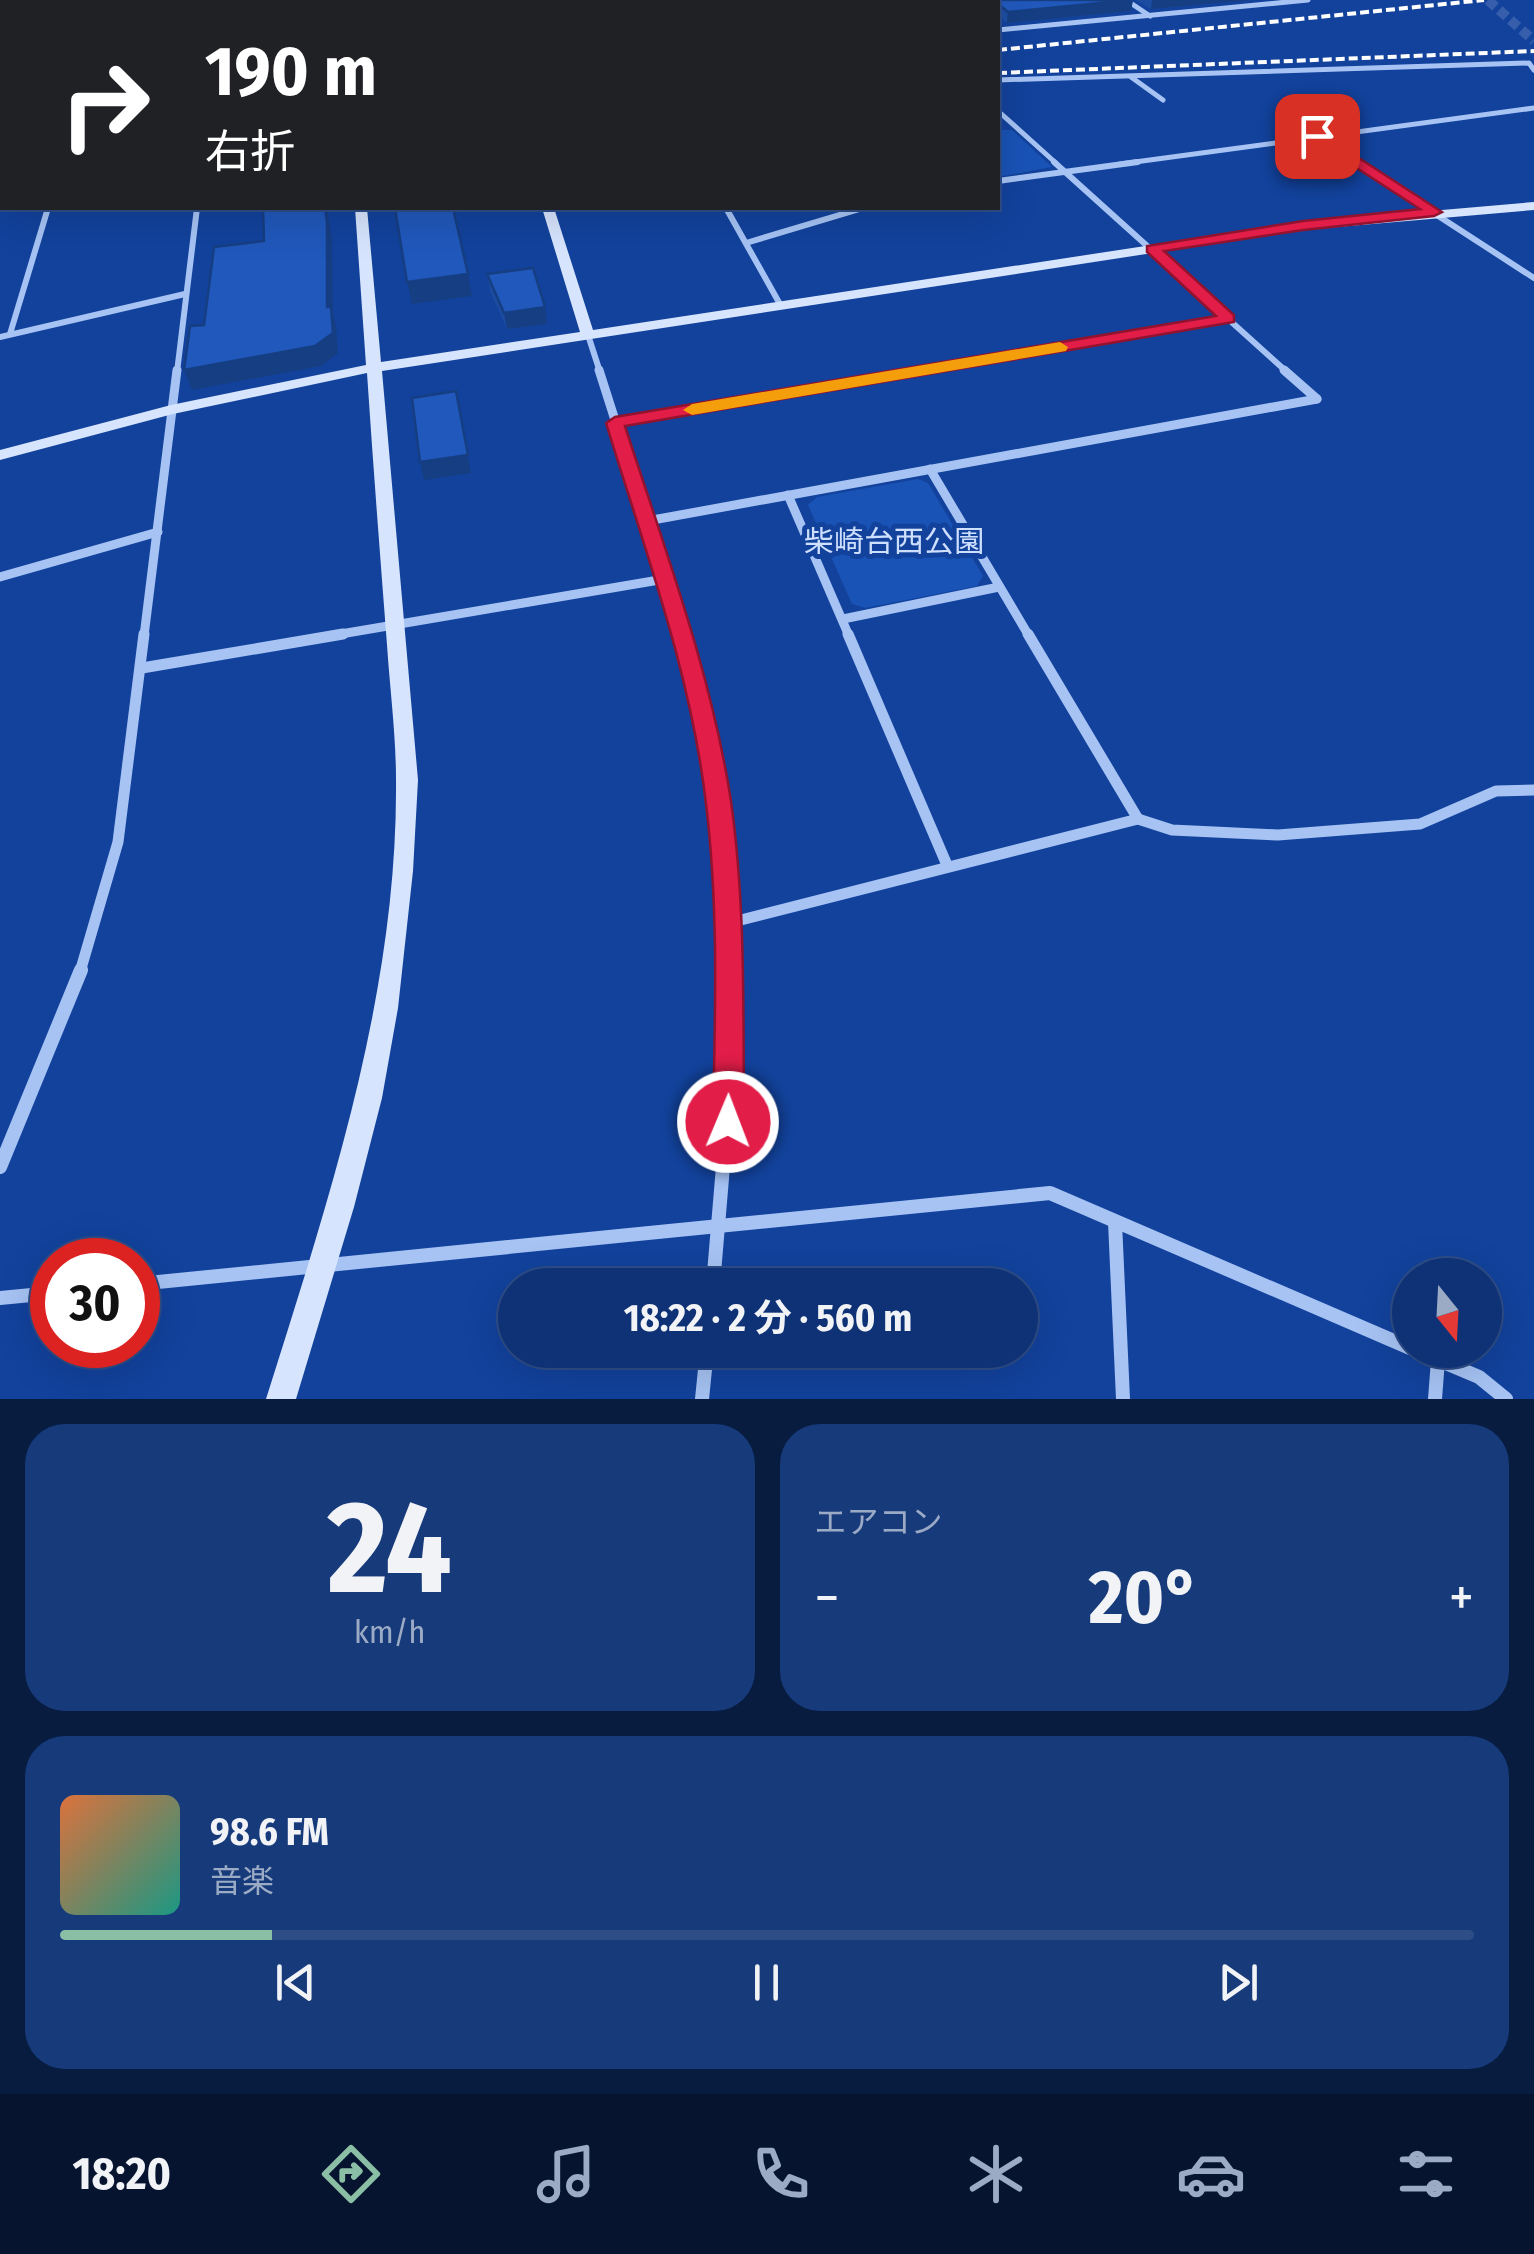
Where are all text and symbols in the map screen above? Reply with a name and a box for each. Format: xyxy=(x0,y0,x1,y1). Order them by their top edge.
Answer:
text: 190 m xyxy=(205,30,377,114)
icon: right xyxy=(40,40,170,170)
pin xyxy=(1275,94,1360,179)
icon: arrive xyxy=(1290,109,1345,164)
text: 右折 xyxy=(205,125,295,179)
park label: 柴崎台西公園 xyxy=(804,524,984,560)
position arrow xyxy=(676,1070,780,1174)
speed limit sign: 30 xyxy=(30,1238,160,1368)
north arrow xyxy=(1392,1258,1502,1368)
map controls xyxy=(1392,1258,1502,1368)
text: 18:22 · 2 分 · 560 m xyxy=(624,1295,912,1341)
text: 24 xyxy=(328,1470,452,1626)
text: エアコン xyxy=(815,1503,943,1541)
text: 20° xyxy=(1089,1553,1200,1643)
text: − xyxy=(815,1565,839,1631)
text: + xyxy=(1449,1565,1474,1631)
text: km/h xyxy=(354,1613,425,1651)
text: 98.6 FM xyxy=(210,1809,329,1855)
text: 音楽 xyxy=(210,1862,274,1900)
icon: previous xyxy=(268,1955,323,2010)
icon: pause xyxy=(739,1955,794,2010)
icon: next xyxy=(1211,1955,1266,2010)
icon: directions xyxy=(316,2139,386,2209)
icon: music xyxy=(531,2139,601,2209)
icon: phone xyxy=(746,2139,816,2209)
icon: climate xyxy=(961,2139,1031,2209)
icon: car xyxy=(1176,2139,1246,2209)
icon: filters xyxy=(1391,2139,1461,2209)
text: 18:20 xyxy=(73,2147,171,2201)

